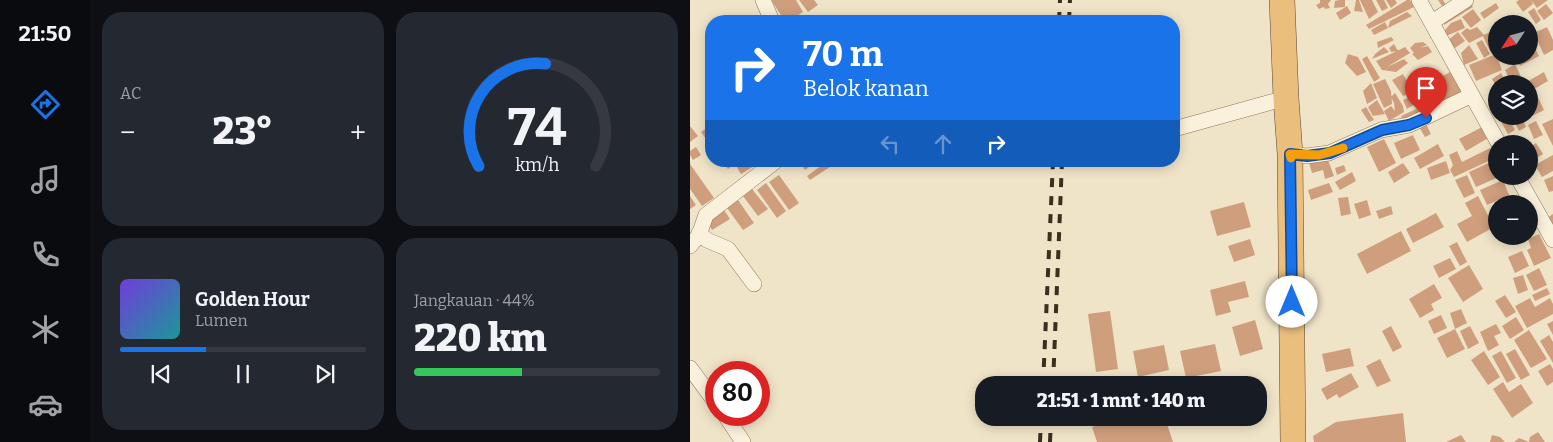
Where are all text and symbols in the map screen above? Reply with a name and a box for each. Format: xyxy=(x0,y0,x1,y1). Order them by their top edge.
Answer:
north arrow xyxy=(1488,15,1538,65)
map controls xyxy=(1488,15,1538,245)
text: 21:50 xyxy=(18,20,72,47)
text: 70 m xyxy=(803,33,883,75)
icon: right xyxy=(720,35,785,100)
pin xyxy=(1405,67,1447,118)
icon: arrive xyxy=(1412,74,1440,102)
text: Belok kanan xyxy=(803,75,929,102)
button: layers xyxy=(1488,75,1538,125)
text: AC xyxy=(120,84,141,103)
icon: directions xyxy=(28,87,63,122)
text: 74 xyxy=(508,96,567,159)
text: 23° xyxy=(213,108,273,154)
text: − xyxy=(120,116,135,149)
text: + xyxy=(350,116,366,149)
icon: left xyxy=(876,130,904,158)
icon: ahead xyxy=(929,130,957,158)
icon: right xyxy=(982,130,1010,158)
button: + xyxy=(1488,135,1538,185)
text: km/h xyxy=(515,154,559,176)
icon: music xyxy=(28,162,63,197)
button: − xyxy=(1488,195,1538,245)
icon: phone xyxy=(28,237,63,272)
position arrow xyxy=(1265,275,1317,327)
text: Golden Hour xyxy=(195,288,310,311)
text: Jangkauan · 44% xyxy=(414,291,535,310)
text: Lumen xyxy=(195,311,248,330)
icon: climate xyxy=(28,312,63,347)
text: 220 km xyxy=(414,315,547,361)
icon: previous xyxy=(147,360,175,388)
icon: pause xyxy=(229,360,257,388)
icon: next xyxy=(311,360,339,388)
speed limit sign: 80 xyxy=(705,361,770,426)
icon: car xyxy=(28,387,63,422)
text: 21:51 · 1 mnt · 140 m xyxy=(1037,389,1205,412)

